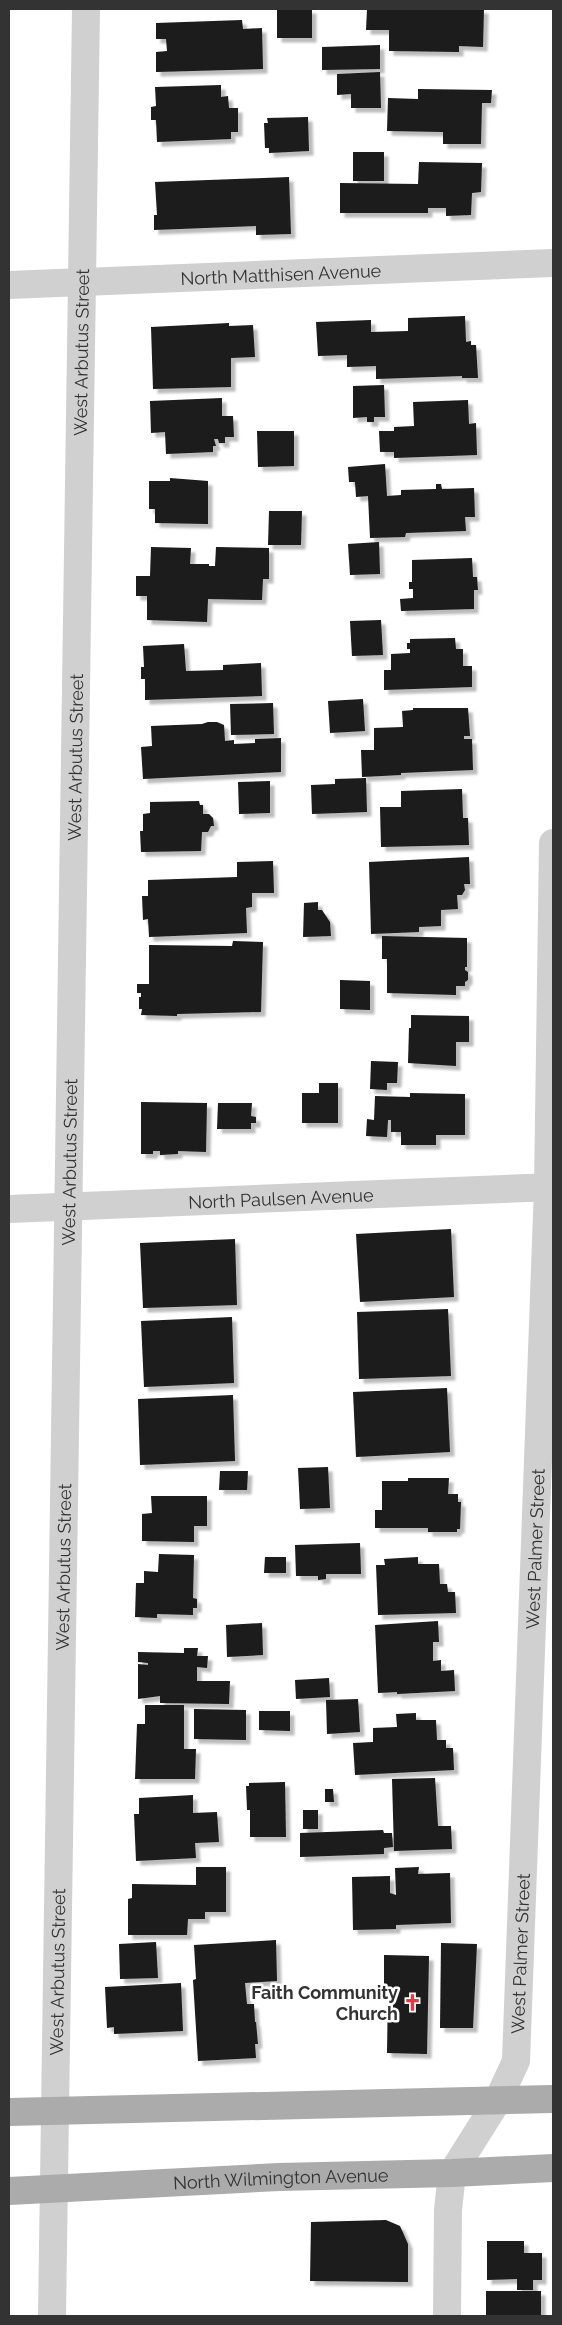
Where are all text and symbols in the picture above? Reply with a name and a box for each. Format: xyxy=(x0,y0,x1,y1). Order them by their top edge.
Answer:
street label: North Matthisen Avenue xyxy=(180,259,382,289)
street label: West Arbutus Street xyxy=(69,268,93,436)
street label: West Arbutus Street xyxy=(63,673,87,841)
street label: West Arbutus Street xyxy=(57,1078,81,1246)
street label: North Paulsen Avenue xyxy=(188,1184,374,1212)
street label: West Palmer Street xyxy=(521,1468,548,1630)
street label: West Arbutus Street xyxy=(51,1483,75,1651)
street label: West Palmer Street xyxy=(506,1873,533,2034)
street label: West Arbutus Street xyxy=(45,1888,69,2056)
place label: Faith Community Church xyxy=(251,1982,398,2024)
church icon: Faith Community Church xyxy=(402,1992,422,2012)
street label: North Wilmington Avenue xyxy=(173,2164,389,2193)

